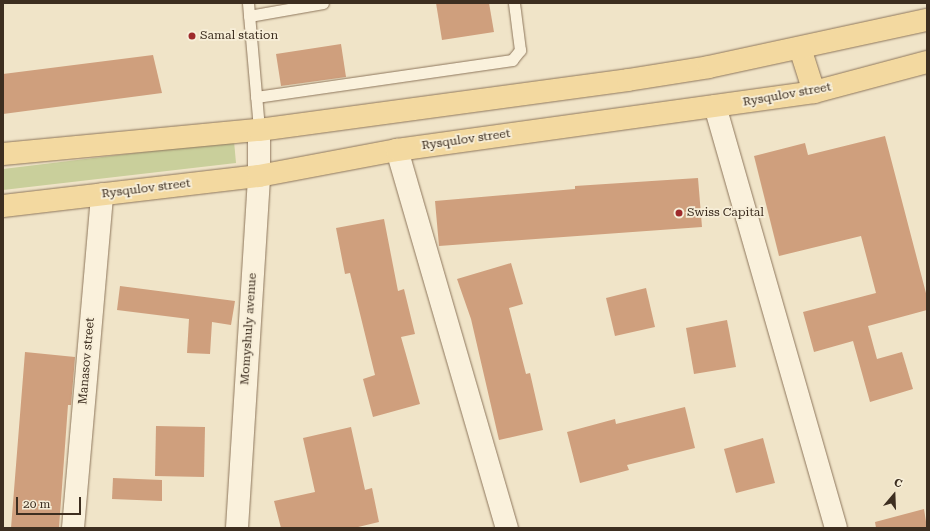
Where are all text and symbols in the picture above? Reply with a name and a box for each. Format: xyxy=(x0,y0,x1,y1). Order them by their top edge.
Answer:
place label: Samal station xyxy=(200,29,278,43)
marker: Samal station xyxy=(187,31,197,41)
street label: Rysqulov street xyxy=(742,80,832,110)
street label: Rysqulov street xyxy=(421,127,511,153)
street label: Rysqulov street xyxy=(101,176,191,202)
place label: Swiss Capital xyxy=(687,206,764,220)
marker: Swiss Capital xyxy=(674,208,684,218)
street label: Momyshuly avenue xyxy=(238,272,260,386)
street label: Manasov street xyxy=(76,317,98,405)
north arrow xyxy=(874,475,914,515)
text: С xyxy=(892,476,904,491)
scale bar xyxy=(18,489,83,515)
text: 20 m xyxy=(23,497,50,511)

